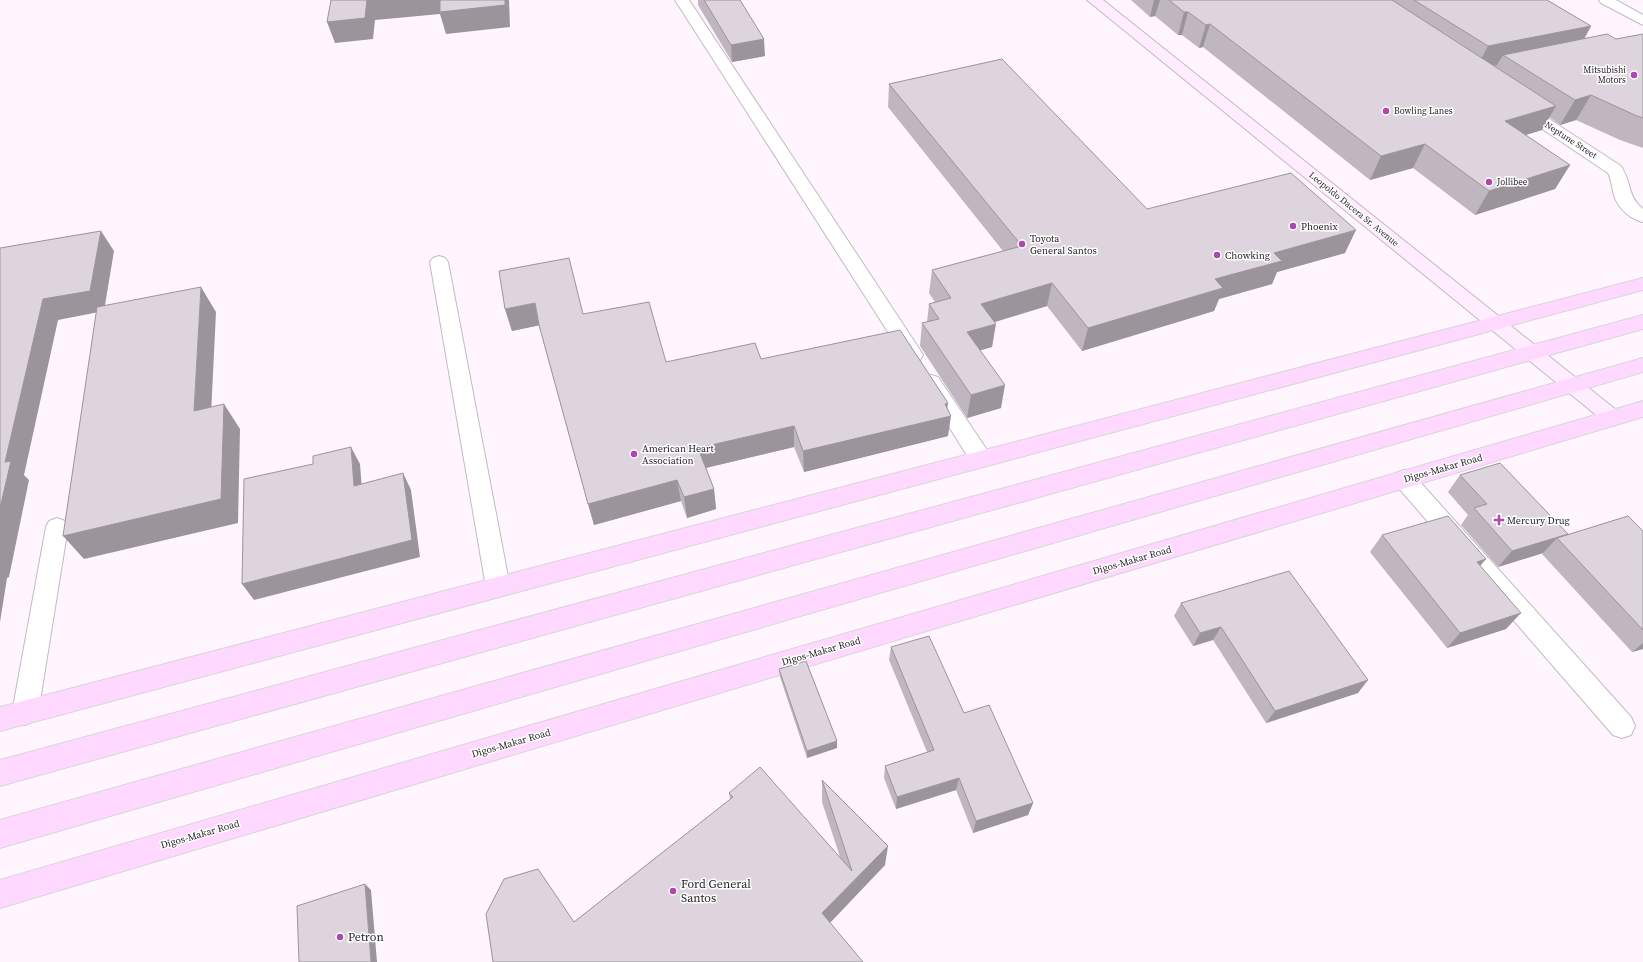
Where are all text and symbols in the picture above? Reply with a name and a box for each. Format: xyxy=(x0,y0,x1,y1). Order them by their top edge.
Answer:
place label: Mitsubishi Motors xyxy=(1583,64,1626,86)
marker: Mitsubishi Motors xyxy=(1629,70,1639,80)
place label: Bowling Lanes xyxy=(1394,105,1453,117)
marker: Bowling Lanes xyxy=(1381,106,1391,116)
street label: Neptune Street xyxy=(1543,119,1599,161)
street label: Leopoldo Dacera Sr. Avenue xyxy=(1307,169,1402,249)
place label: Jollibee xyxy=(1496,176,1528,188)
marker: Jollibee xyxy=(1484,177,1494,187)
place label: Phoenix xyxy=(1301,220,1339,233)
marker: Phoenix xyxy=(1288,221,1298,231)
place label: Toyota General Santos xyxy=(1030,232,1097,257)
marker: Toyota General Santos xyxy=(1017,239,1027,249)
place label: Chowking xyxy=(1225,249,1270,262)
marker: Chowking xyxy=(1212,250,1222,260)
place label: American Heart Association xyxy=(642,442,714,467)
marker: American Heart Association xyxy=(629,449,639,459)
street label: Digos-Makar Road xyxy=(1402,450,1484,486)
place label: Mercury Drug xyxy=(1507,514,1570,527)
marker: Mercury Drug xyxy=(1494,515,1504,525)
street label: Digos-Makar Road xyxy=(1091,542,1173,578)
street label: Digos-Makar Road xyxy=(780,633,862,669)
street label: Digos-Makar Road xyxy=(470,725,552,761)
street label: Digos-Makar Road xyxy=(159,816,241,852)
place label: Ford General Santos xyxy=(681,876,751,906)
marker: Ford General Santos xyxy=(668,886,678,896)
place label: Petron xyxy=(348,929,384,945)
marker: Petron xyxy=(335,932,345,942)

